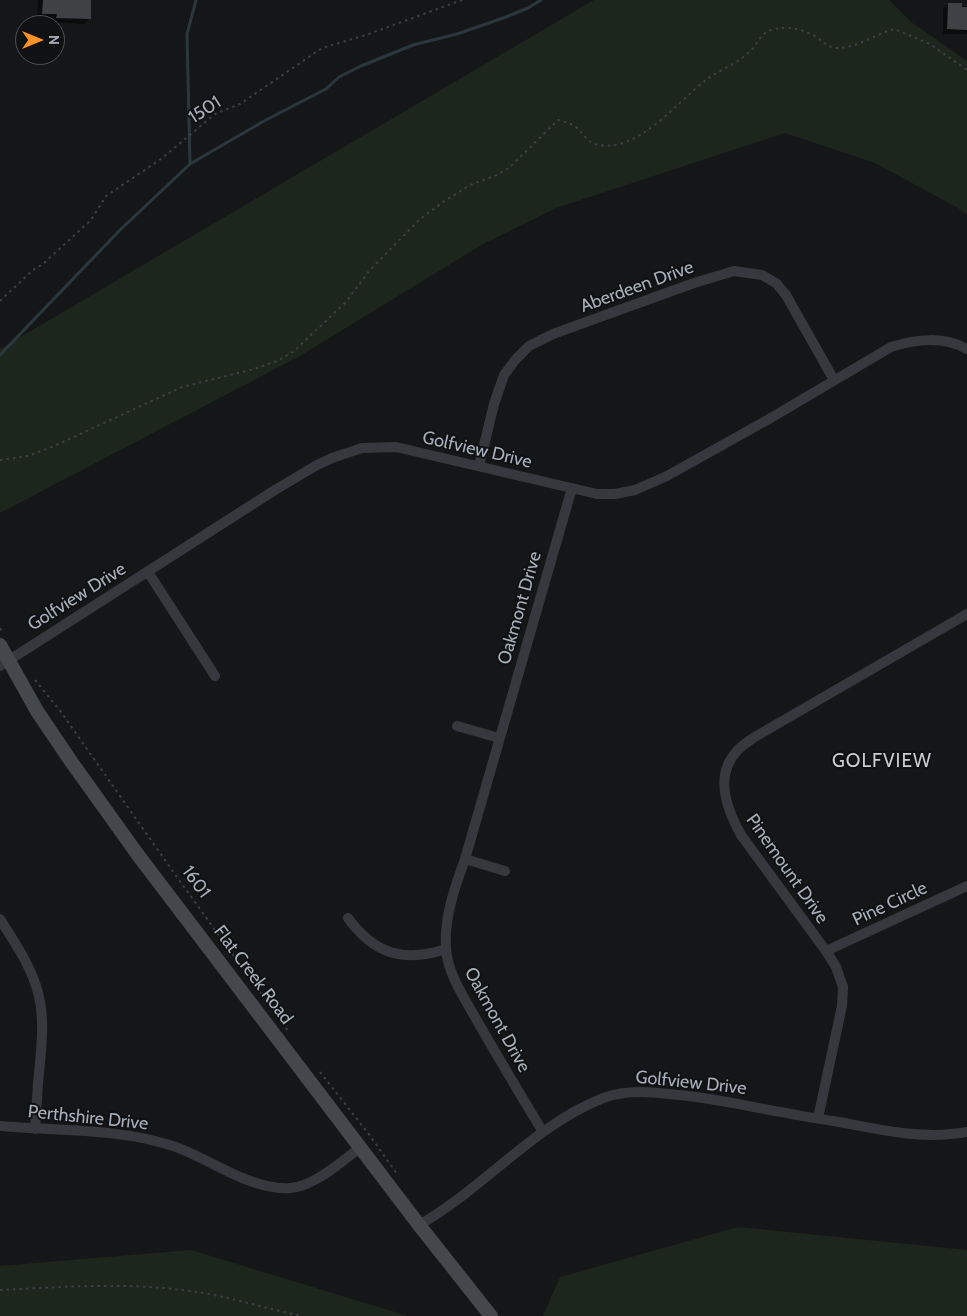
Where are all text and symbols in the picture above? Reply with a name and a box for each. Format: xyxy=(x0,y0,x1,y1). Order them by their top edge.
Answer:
north arrow xyxy=(15,15,65,65)
text: N xyxy=(45,35,63,45)
street label: 1501 xyxy=(185,92,225,128)
street label: Aberdeen Drive xyxy=(578,257,696,317)
street label: Golfview Drive xyxy=(420,427,534,473)
street label: Oakmont Drive xyxy=(494,549,546,667)
street label: Golfview Drive xyxy=(24,558,130,636)
district label: GOLFVIEW xyxy=(831,750,933,772)
street label: Pinemount Drive xyxy=(741,810,833,928)
street label: 1601 xyxy=(177,862,215,902)
street label: Pine Circle xyxy=(849,877,931,931)
street label: Flat Creek Road xyxy=(209,921,297,1029)
street label: Oakmont Drive xyxy=(459,964,535,1076)
street label: Golfview Drive xyxy=(634,1066,748,1100)
street label: Perthshire Drive xyxy=(27,1101,149,1135)

